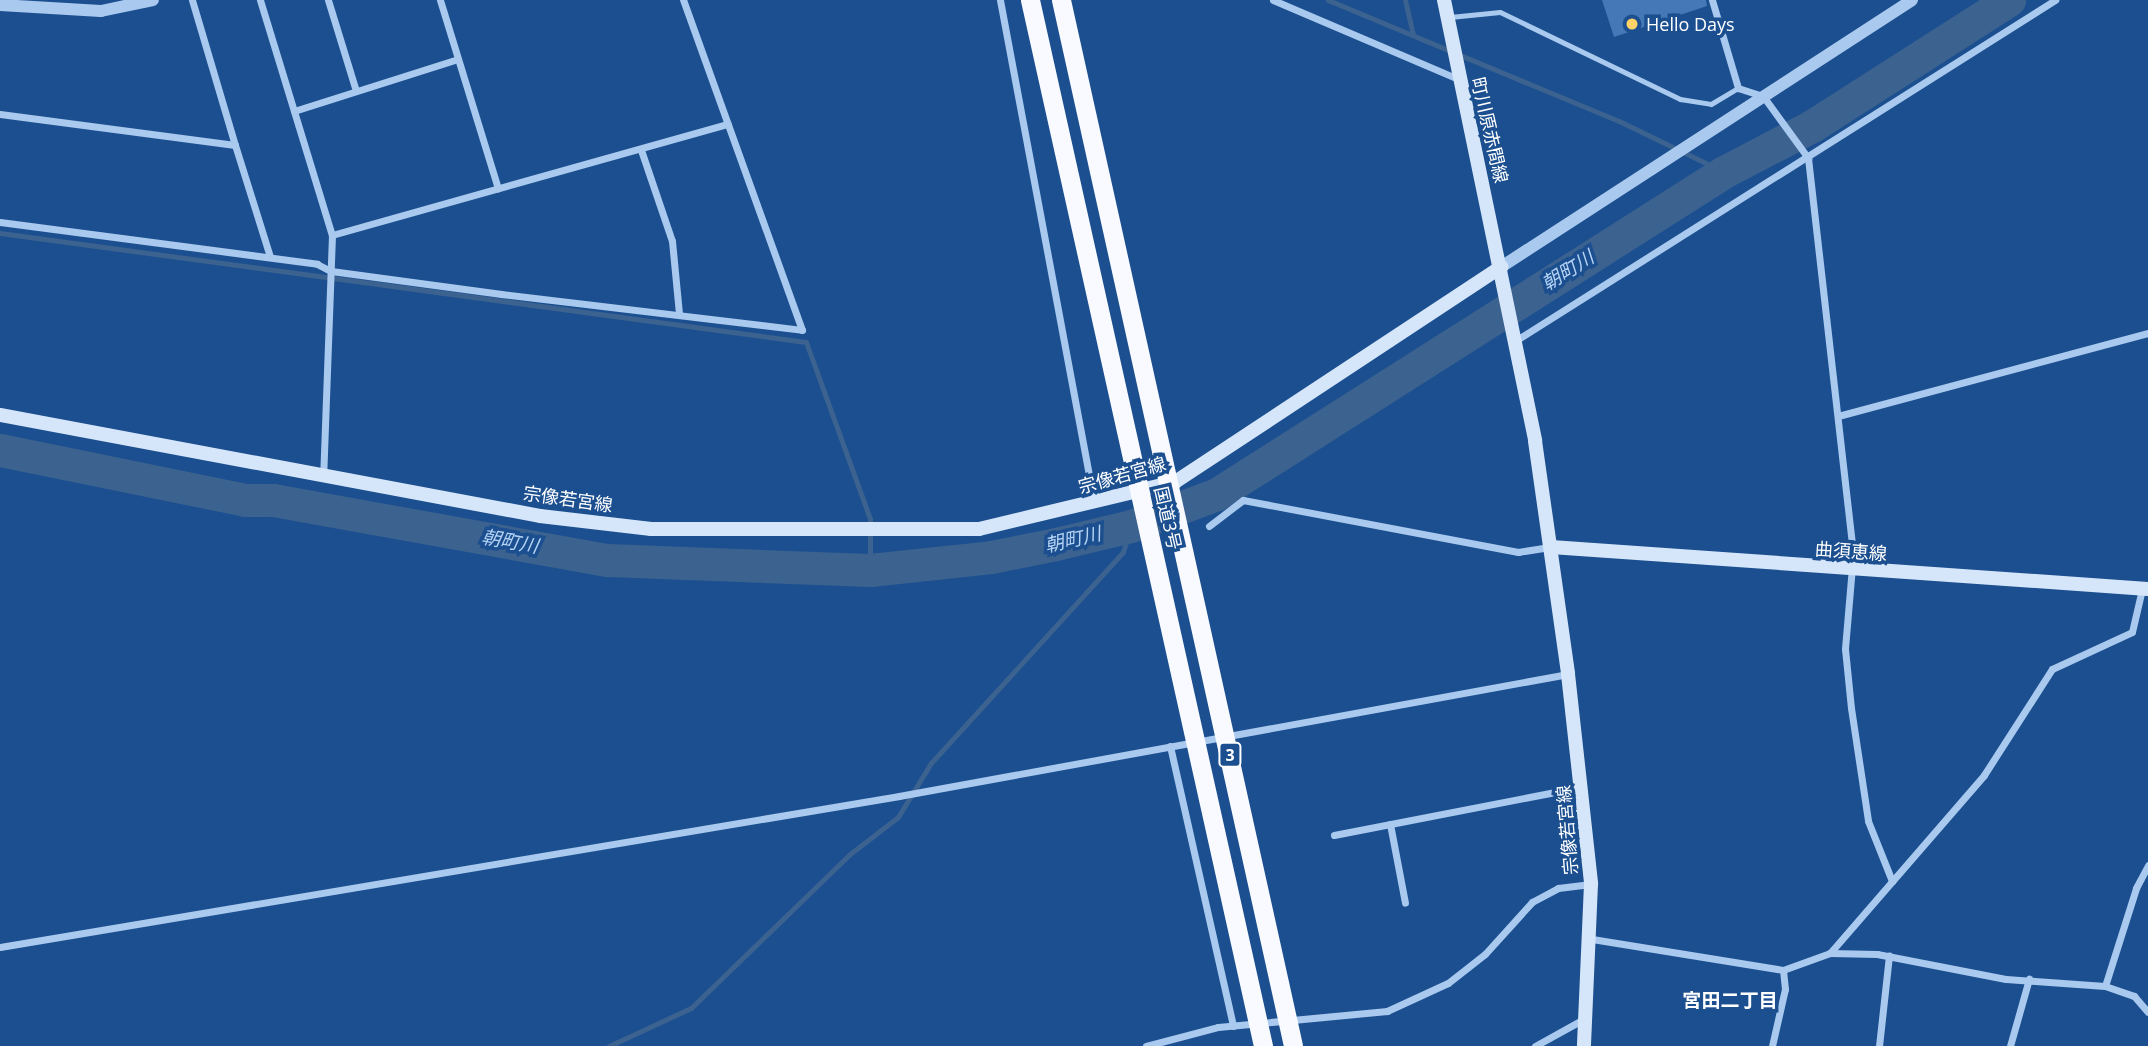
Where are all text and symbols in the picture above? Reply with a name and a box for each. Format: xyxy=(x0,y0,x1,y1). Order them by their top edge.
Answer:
place label: Hello Days xyxy=(1646,13,1735,35)
marker: Hello Days xyxy=(1624,16,1640,32)
street label: 町川原赤間線 xyxy=(1467,75,1513,185)
water label: 朝町川 xyxy=(1538,246,1598,296)
street label: 宗像若宮線 xyxy=(1076,452,1168,498)
street label: 宗像若宮線 xyxy=(522,482,614,516)
street label: 国道3号 xyxy=(1150,484,1186,552)
water label: 朝町川 xyxy=(1043,522,1103,558)
water label: 朝町川 xyxy=(480,526,540,558)
street label: 曲須恵線 xyxy=(1814,538,1888,564)
road number: 3 xyxy=(1218,742,1242,768)
street label: 宗像若宮線 xyxy=(1552,784,1582,876)
district label: 宮田二丁目 xyxy=(1683,990,1777,1012)

